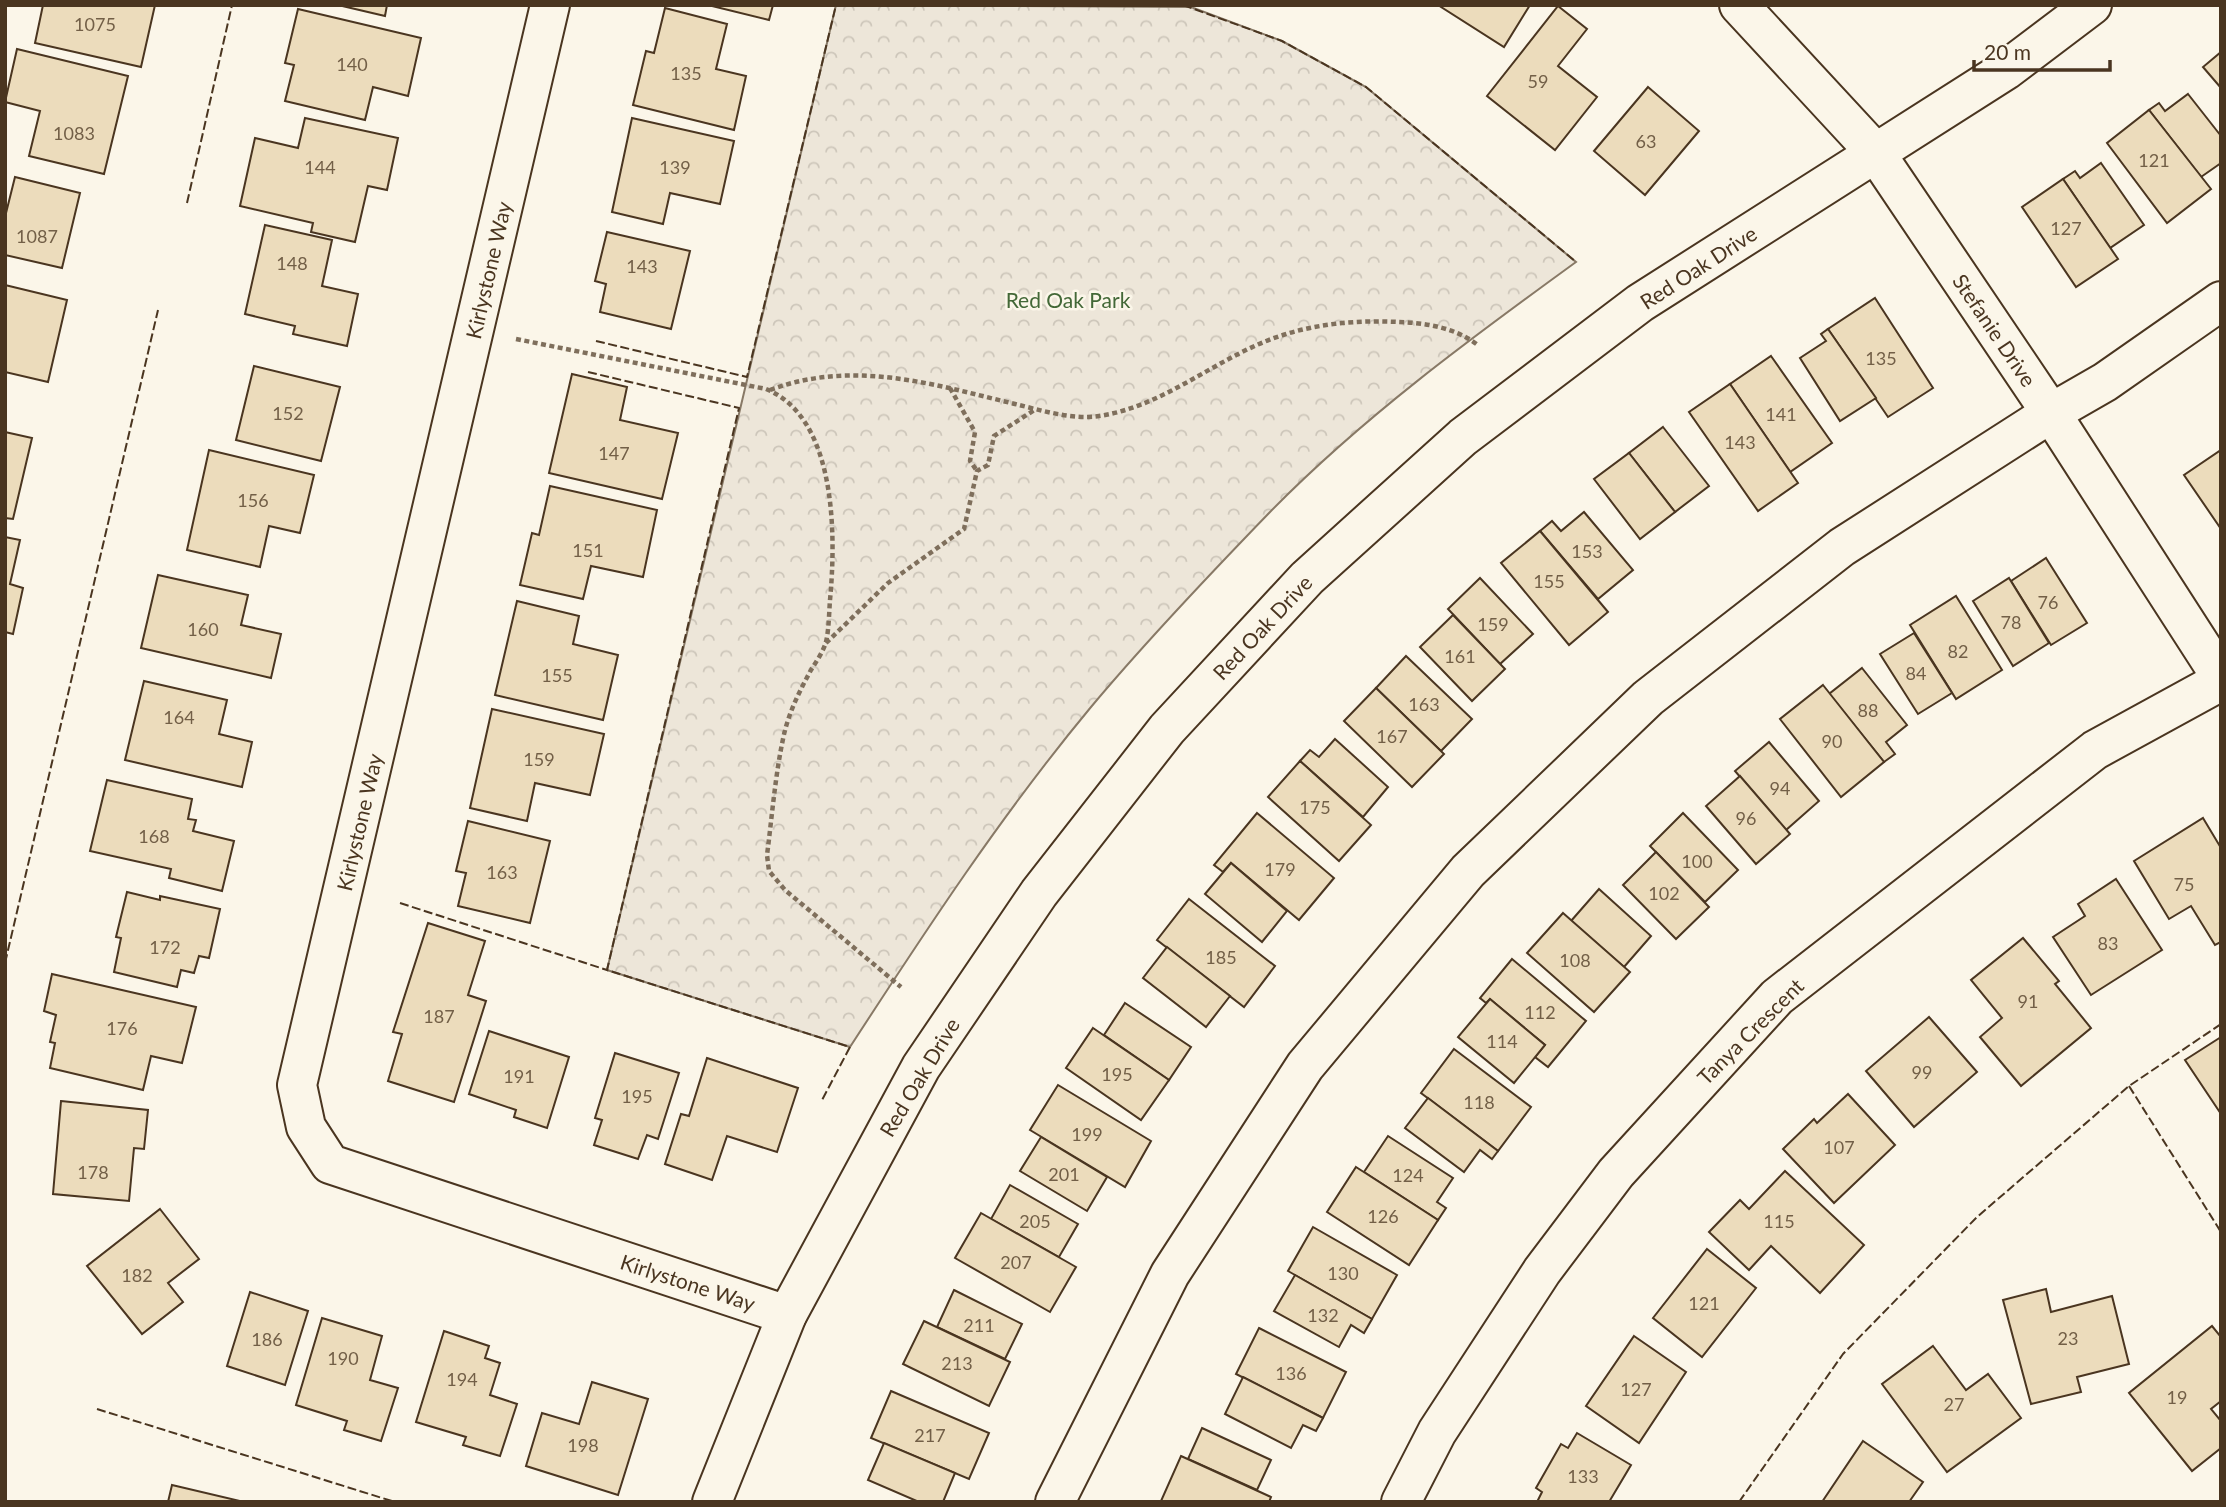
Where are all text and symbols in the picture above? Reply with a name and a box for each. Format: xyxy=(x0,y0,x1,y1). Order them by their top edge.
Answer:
house number: 1075 xyxy=(74,13,116,35)
scale bar xyxy=(1974,28,2110,72)
text: 20 m xyxy=(1984,39,2031,64)
house number: 140 xyxy=(336,53,368,75)
house number: 135 xyxy=(670,62,702,84)
house number: 59 xyxy=(1528,70,1548,92)
house number: 1083 xyxy=(53,122,95,144)
house number: 63 xyxy=(1636,130,1656,152)
house number: 121 xyxy=(2138,149,2170,171)
house number: 144 xyxy=(304,156,336,178)
house number: 139 xyxy=(659,156,691,178)
street label: Kirlystone Way xyxy=(460,199,516,341)
house number: 127 xyxy=(2050,217,2082,239)
street label: Red Oak Drive xyxy=(1635,220,1761,314)
house number: 1087 xyxy=(16,225,58,247)
house number: 148 xyxy=(276,252,308,274)
house number: 143 xyxy=(626,255,658,277)
street label: Stefanie Drive xyxy=(1948,269,2042,391)
park label: Red Oak Park xyxy=(1006,287,1131,312)
house number: 135 xyxy=(1865,347,1897,369)
house number: 152 xyxy=(272,402,304,424)
house number: 141 xyxy=(1765,403,1797,425)
house number: 143 xyxy=(1724,431,1756,453)
house number: 147 xyxy=(598,442,630,464)
house number: 156 xyxy=(237,489,269,511)
house number: 151 xyxy=(572,539,604,561)
house number: 153 xyxy=(1571,540,1603,562)
street label: Red Oak Drive xyxy=(1207,570,1317,684)
house number: 155 xyxy=(1533,570,1565,592)
house number: 76 xyxy=(2038,591,2058,613)
house number: 78 xyxy=(2001,611,2021,633)
house number: 159 xyxy=(1477,613,1509,635)
house number: 160 xyxy=(187,618,219,640)
house number: 82 xyxy=(1948,640,1968,662)
house number: 161 xyxy=(1444,645,1476,667)
house number: 84 xyxy=(1906,662,1926,684)
house number: 155 xyxy=(541,664,573,686)
house number: 163 xyxy=(1408,693,1440,715)
house number: 88 xyxy=(1858,699,1878,721)
house number: 164 xyxy=(163,706,195,728)
house number: 167 xyxy=(1376,725,1408,747)
house number: 90 xyxy=(1822,730,1842,752)
house number: 159 xyxy=(523,748,555,770)
street label: Kirlystone Way xyxy=(331,751,387,893)
house number: 94 xyxy=(1770,777,1790,799)
house number: 175 xyxy=(1299,796,1331,818)
house number: 96 xyxy=(1736,807,1756,829)
house number: 168 xyxy=(138,825,170,847)
house number: 100 xyxy=(1681,850,1713,872)
house number: 179 xyxy=(1264,858,1296,880)
house number: 163 xyxy=(486,861,518,883)
house number: 75 xyxy=(2174,873,2194,895)
house number: 102 xyxy=(1648,882,1680,904)
house number: 83 xyxy=(2098,932,2118,954)
house number: 172 xyxy=(149,936,181,958)
house number: 185 xyxy=(1205,946,1237,968)
house number: 108 xyxy=(1559,949,1591,971)
street label: Tanya Crescent xyxy=(1692,972,1809,1089)
house number: 91 xyxy=(2018,990,2038,1012)
house number: 112 xyxy=(1524,1001,1556,1023)
house number: 187 xyxy=(423,1005,455,1027)
street label: Red Oak Drive xyxy=(874,1013,964,1141)
house number: 176 xyxy=(106,1017,138,1039)
house number: 114 xyxy=(1486,1030,1518,1052)
house number: 99 xyxy=(1912,1061,1932,1083)
house number: 195 xyxy=(1101,1063,1133,1085)
house number: 191 xyxy=(503,1065,535,1087)
house number: 195 xyxy=(621,1085,653,1107)
house number: 118 xyxy=(1463,1091,1495,1113)
house number: 199 xyxy=(1071,1123,1103,1145)
house number: 107 xyxy=(1823,1136,1855,1158)
house number: 178 xyxy=(77,1161,109,1183)
house number: 201 xyxy=(1048,1163,1080,1185)
house number: 124 xyxy=(1392,1164,1424,1186)
house number: 126 xyxy=(1367,1205,1399,1227)
house number: 205 xyxy=(1019,1210,1051,1232)
house number: 115 xyxy=(1763,1210,1795,1232)
street label: Kirlystone Way xyxy=(617,1248,759,1316)
house number: 207 xyxy=(1000,1251,1032,1273)
house number: 130 xyxy=(1327,1262,1359,1284)
house number: 182 xyxy=(121,1264,153,1286)
house number: 121 xyxy=(1688,1292,1720,1314)
house number: 132 xyxy=(1307,1304,1339,1326)
house number: 211 xyxy=(963,1314,995,1336)
house number: 23 xyxy=(2058,1327,2078,1349)
house number: 186 xyxy=(251,1328,283,1350)
house number: 190 xyxy=(327,1347,359,1369)
house number: 213 xyxy=(941,1352,973,1374)
house number: 136 xyxy=(1275,1362,1307,1384)
house number: 194 xyxy=(446,1368,478,1390)
house number: 127 xyxy=(1620,1378,1652,1400)
house number: 19 xyxy=(2167,1386,2187,1408)
house number: 27 xyxy=(1944,1393,1964,1415)
house number: 217 xyxy=(914,1424,946,1446)
house number: 198 xyxy=(567,1434,599,1456)
house number: 133 xyxy=(1567,1465,1599,1487)

